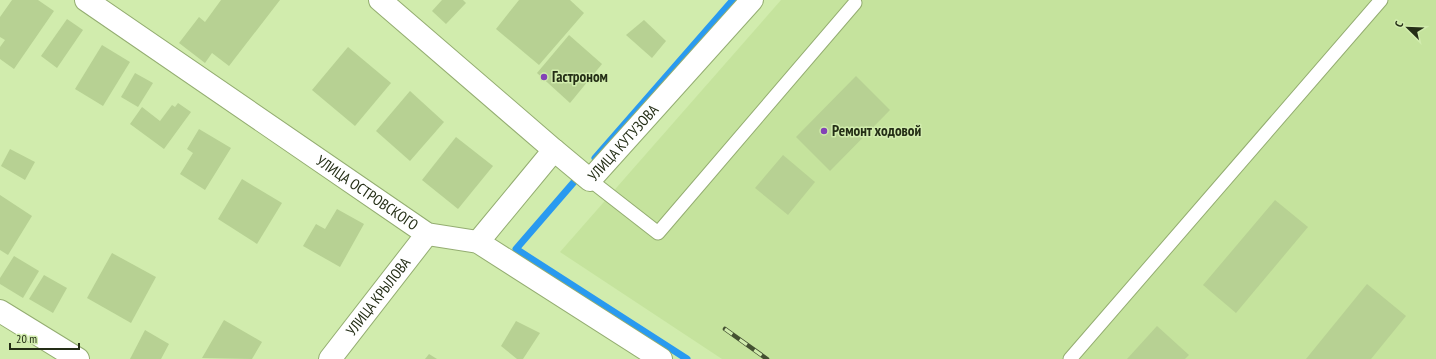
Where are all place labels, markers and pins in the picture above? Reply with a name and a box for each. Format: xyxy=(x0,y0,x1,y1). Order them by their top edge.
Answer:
place label: Гастроном xyxy=(552,67,608,86)
marker: Гастроном xyxy=(539,72,549,82)
place label: Ремонт ходовой xyxy=(832,121,922,140)
marker: Ремонт ходовой xyxy=(819,126,829,136)

